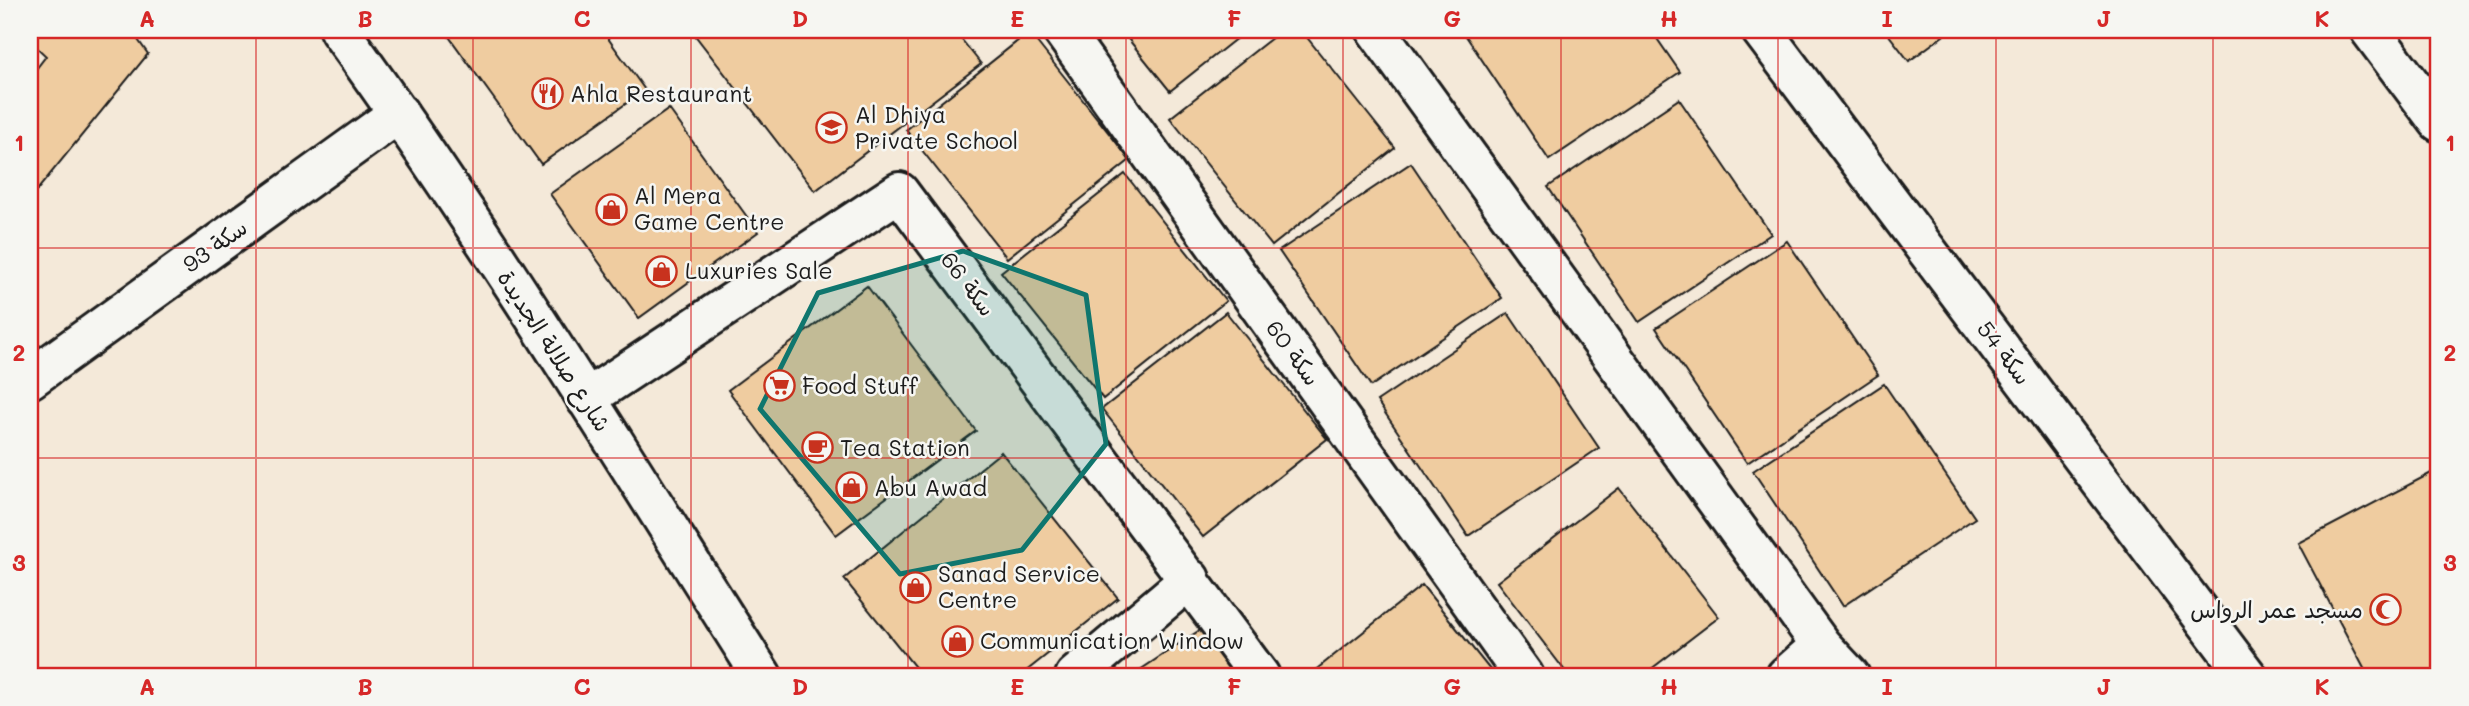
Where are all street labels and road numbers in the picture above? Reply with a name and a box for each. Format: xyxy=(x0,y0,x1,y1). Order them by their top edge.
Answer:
street label: سكة 93 xyxy=(176,212,253,279)
street label: سكة 66 xyxy=(935,245,1003,322)
street label: شارع صلالة الجديدة xyxy=(490,264,618,438)
street label: سكة 60 xyxy=(1260,314,1328,391)
street label: سكة 54 xyxy=(1971,314,2039,390)

